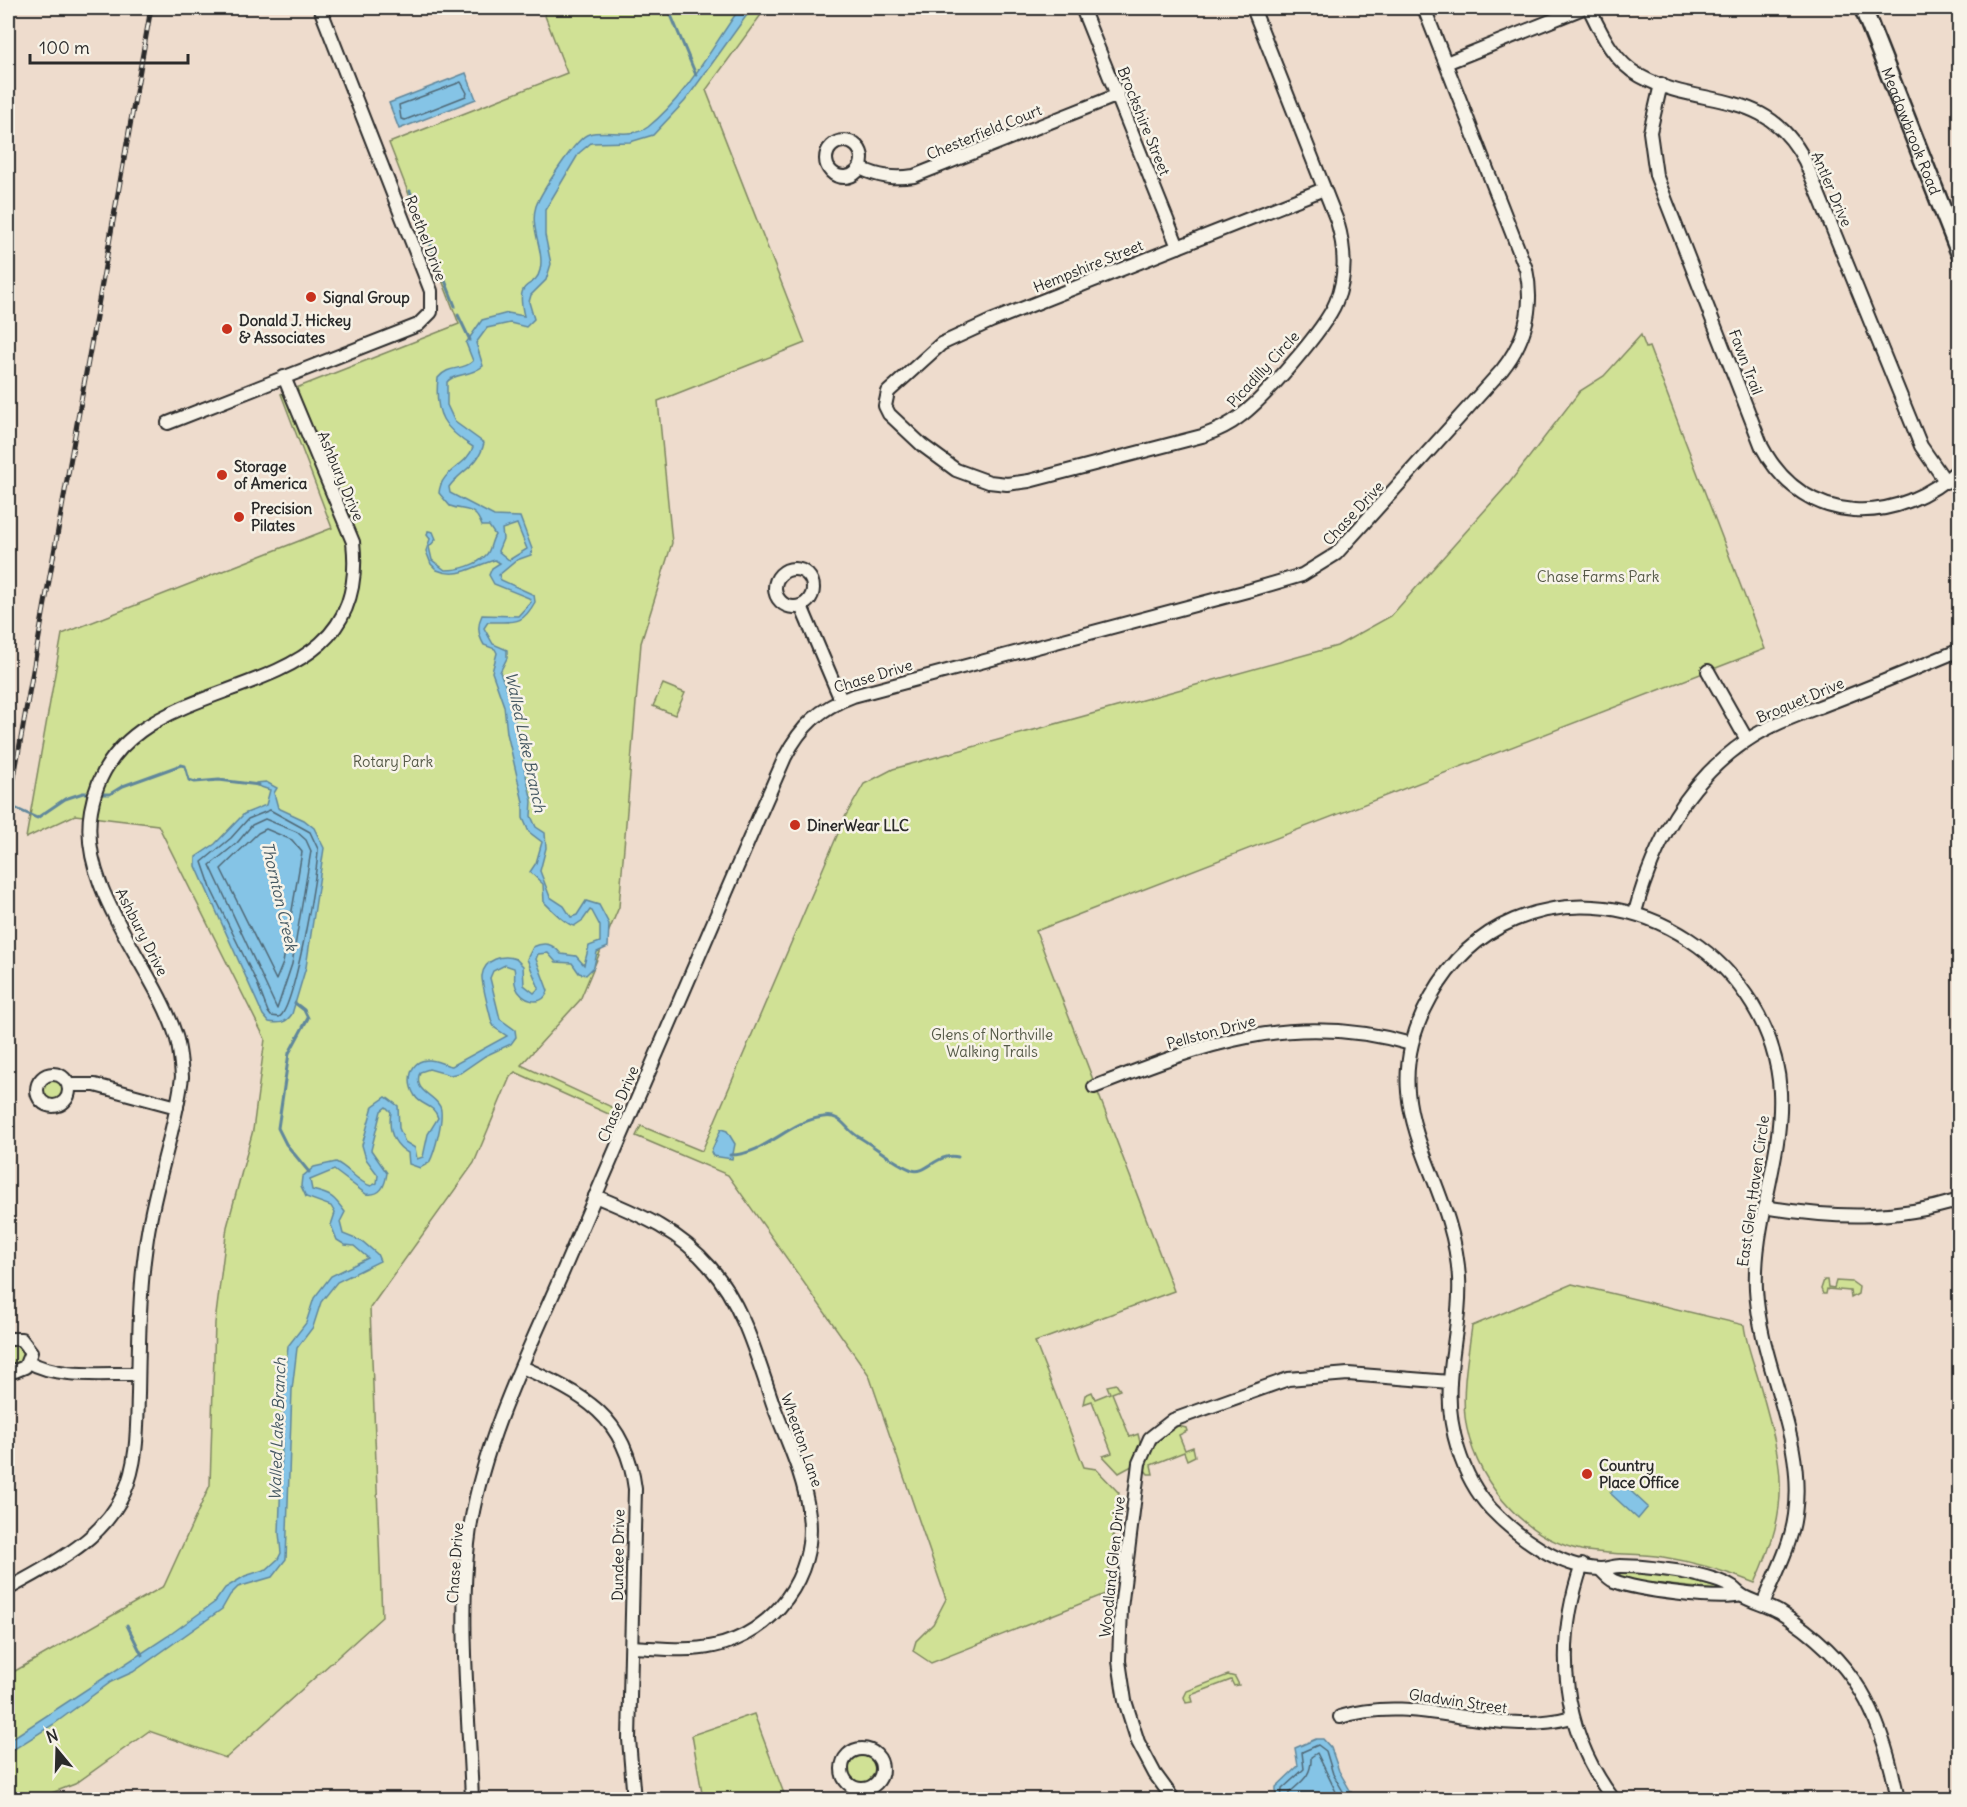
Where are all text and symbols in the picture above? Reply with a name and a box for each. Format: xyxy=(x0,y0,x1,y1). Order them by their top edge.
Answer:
scale bar xyxy=(30,27,188,65)
text: 100 m xyxy=(39,36,90,59)
street label: Brockshire Street xyxy=(1114,64,1174,178)
street label: Meadowbrook Road xyxy=(1878,64,1945,197)
street label: Chesterfield Court xyxy=(924,100,1044,164)
street label: Antler Drive xyxy=(1808,149,1856,229)
street label: Roethel Drive xyxy=(401,193,451,283)
street label: Hempshire Street xyxy=(1030,235,1146,297)
place label: Signal Group xyxy=(323,288,410,308)
marker: Signal Group xyxy=(304,290,318,304)
place label: Donald J. Hickey & Associates xyxy=(239,311,351,347)
marker: Donald J. Hickey & Associates xyxy=(220,322,234,336)
street label: Picadilly Circle xyxy=(1223,327,1303,411)
street label: Fawn Trail xyxy=(1725,327,1767,397)
street label: Ashbury Drive xyxy=(314,428,368,524)
place label: Storage of America xyxy=(234,457,308,493)
marker: Storage of America xyxy=(215,468,229,482)
street label: Chase Drive xyxy=(1318,477,1388,549)
place label: Precision Pilates xyxy=(251,499,312,535)
marker: Precision Pilates xyxy=(232,510,246,524)
park label: Chase Farms Park xyxy=(1537,567,1660,586)
street label: Chase Drive xyxy=(831,655,915,697)
water label: Walled Lake Branch xyxy=(501,670,551,815)
street label: Broquet Drive xyxy=(1753,673,1847,727)
park label: Rotary Park xyxy=(353,752,434,771)
place label: DinerWear LLC xyxy=(807,816,909,835)
marker: DinerWear LLC xyxy=(788,818,802,832)
water label: Thornton Creek xyxy=(258,839,303,954)
street label: Ashbury Drive xyxy=(112,885,172,979)
street label: Pellston Drive xyxy=(1164,1011,1258,1053)
park label: Glens of Northville Walking Trails xyxy=(931,1025,1053,1061)
street label: Chase Drive xyxy=(593,1063,643,1145)
street label: East Glen Haven Circle xyxy=(1733,1114,1773,1268)
water label: Walled Lake Branch xyxy=(265,1356,290,1501)
street label: Wheaton Lane xyxy=(777,1391,827,1489)
place label: Country Place Office xyxy=(1599,1456,1679,1492)
marker: Country Place Office xyxy=(1580,1467,1594,1481)
street label: Woodland Glen Drive xyxy=(1095,1495,1129,1639)
street label: Dundee Drive xyxy=(608,1509,628,1601)
street label: Chase Drive xyxy=(443,1522,467,1604)
street label: Gladwin Street xyxy=(1408,1685,1508,1717)
north arrow xyxy=(27,1720,87,1780)
text: N xyxy=(44,1725,61,1747)

